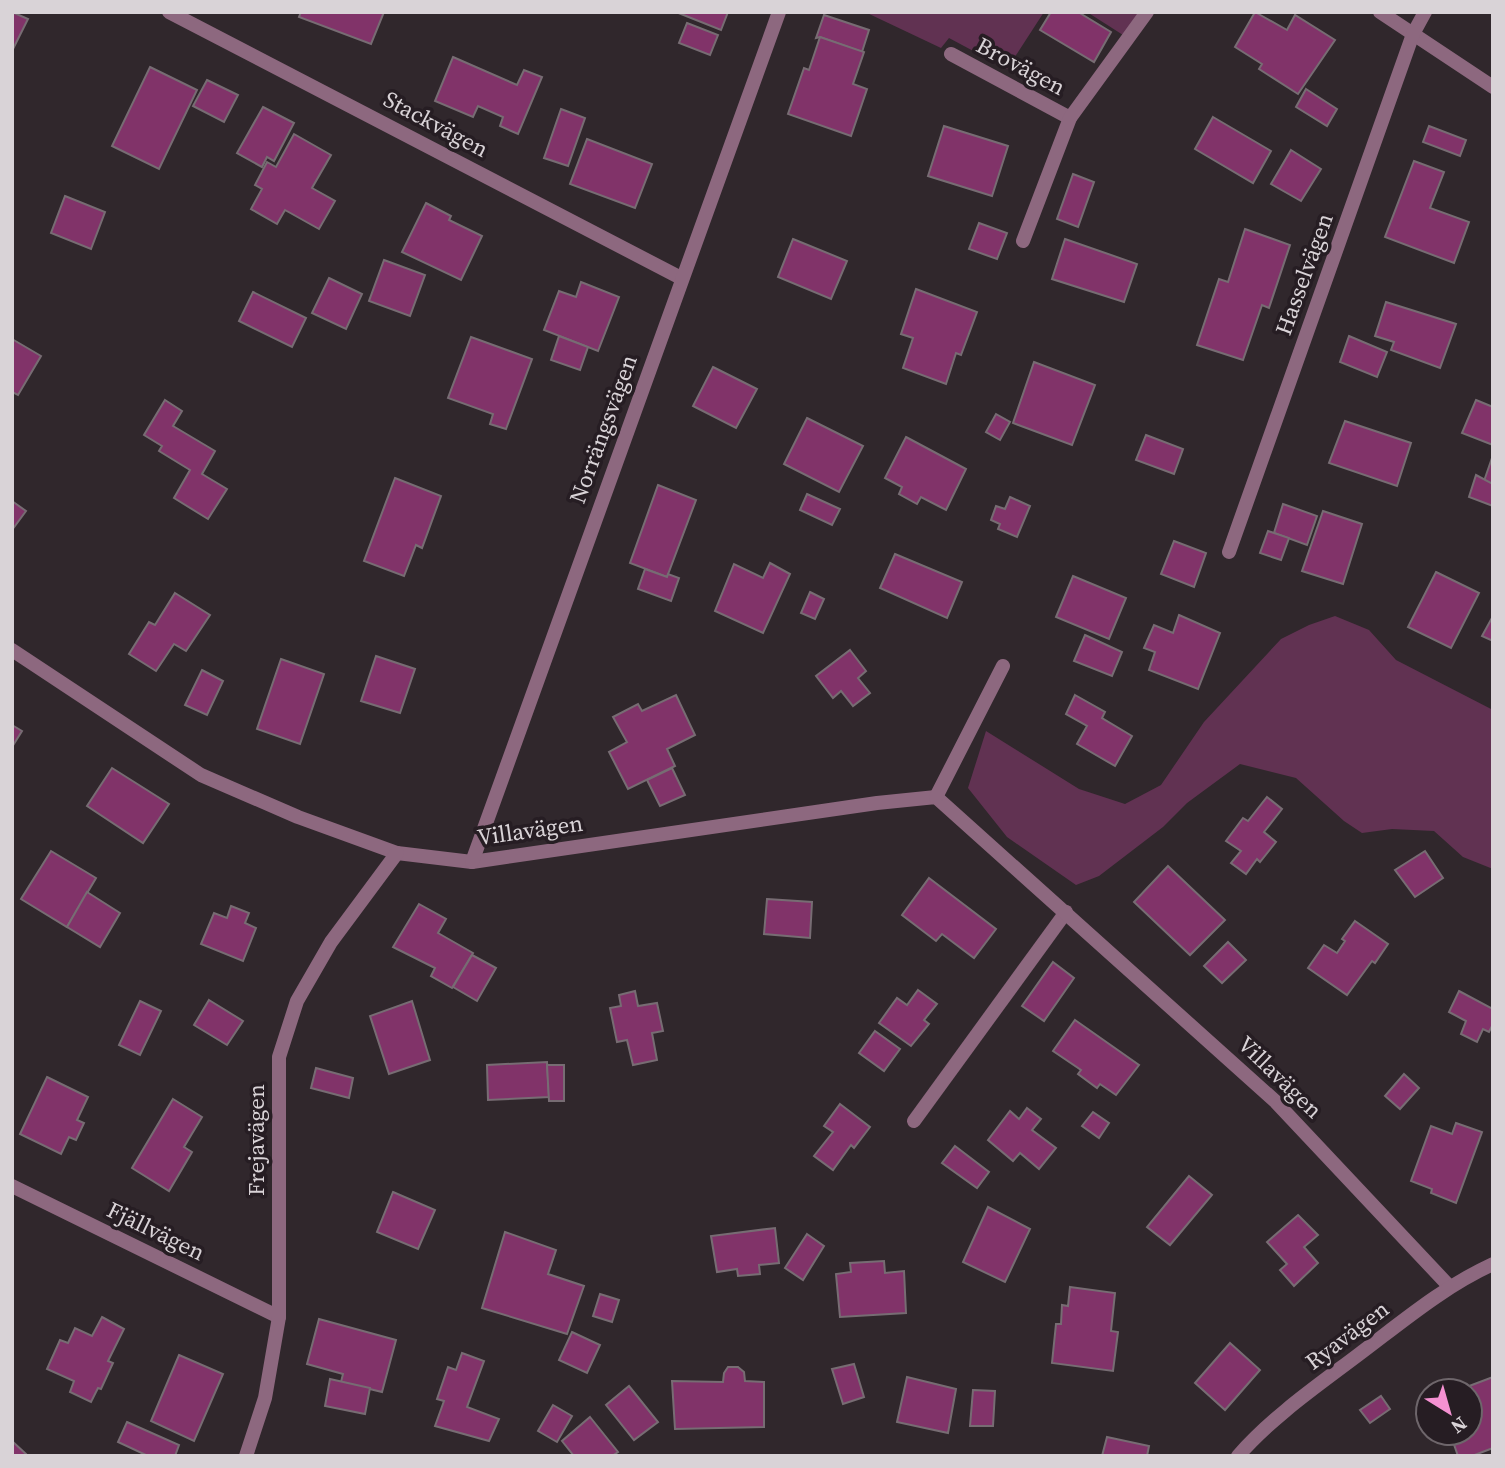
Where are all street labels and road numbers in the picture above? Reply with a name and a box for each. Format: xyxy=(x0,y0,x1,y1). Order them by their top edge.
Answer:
street label: Brovägen xyxy=(971,29,1071,103)
street label: Stackvägen xyxy=(378,83,494,165)
street label: Hasselvägen xyxy=(1267,209,1341,339)
street label: Norrängsvägen xyxy=(561,350,645,508)
street label: Villavägen xyxy=(475,807,585,853)
street label: Villavägen xyxy=(1231,1029,1329,1126)
street label: Frejavägen xyxy=(240,1084,272,1196)
street label: Fjällvägen xyxy=(102,1194,210,1268)
street label: Ryavägen xyxy=(1299,1293,1396,1377)

